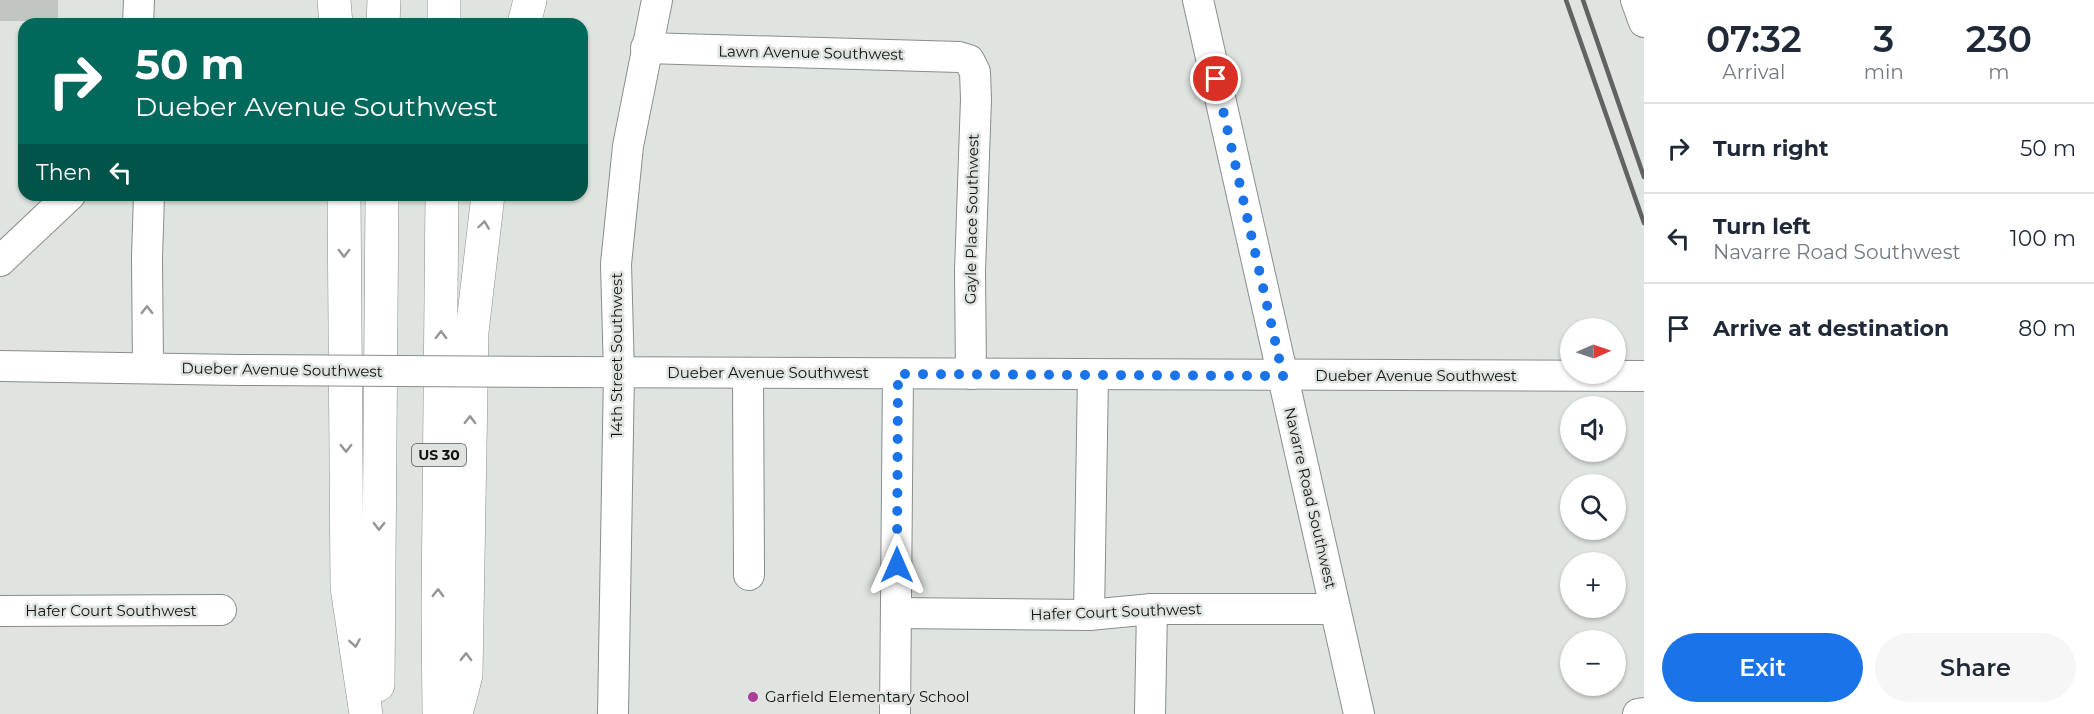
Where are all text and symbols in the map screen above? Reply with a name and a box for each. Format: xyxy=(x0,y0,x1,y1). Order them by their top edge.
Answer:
text: 07:32 xyxy=(1706,17,1802,61)
text: 3 xyxy=(1873,17,1894,61)
text: 230 xyxy=(1966,17,2032,61)
text: 50 m xyxy=(135,38,244,90)
street label: Lawn Avenue Southwest xyxy=(718,41,904,64)
icon: right xyxy=(36,42,114,120)
pin xyxy=(1190,53,1241,104)
text: Arrival xyxy=(1722,60,1785,84)
text: min xyxy=(1864,60,1904,84)
text: m xyxy=(1988,60,2010,84)
icon: arrive xyxy=(1199,62,1232,95)
text: Dueber Avenue Southwest xyxy=(135,90,498,123)
icon: right xyxy=(1662,132,1695,165)
street label: Gayle Place Southwest xyxy=(961,134,982,304)
text: Turn right xyxy=(1713,135,1828,162)
text: 50 m xyxy=(2020,135,2076,162)
icon: left xyxy=(104,156,137,189)
text: Then xyxy=(36,159,92,186)
text: Turn left xyxy=(1713,213,1811,240)
one-way arrow xyxy=(478,221,490,230)
icon: left xyxy=(1662,222,1695,255)
text: 100 m xyxy=(2010,225,2076,252)
text: Navarre Road Southwest xyxy=(1713,240,1961,264)
one-way arrow xyxy=(338,249,350,258)
street label: 14th Street Southwest xyxy=(607,273,626,438)
one-way arrow xyxy=(141,305,153,314)
icon: arrive xyxy=(1662,312,1695,345)
text: Arrive at destination xyxy=(1713,315,1949,342)
text: 80 m xyxy=(2018,315,2076,342)
north arrow xyxy=(1560,318,1626,384)
map controls xyxy=(1560,318,1626,696)
one-way arrow xyxy=(435,330,447,339)
street label: Dueber Avenue Southwest xyxy=(181,358,383,381)
street label: Dueber Avenue Southwest xyxy=(667,363,869,382)
street label: Dueber Avenue Southwest xyxy=(1315,366,1517,385)
button: sound xyxy=(1560,396,1626,462)
street label: Navarre Road Southwest xyxy=(1280,405,1341,590)
one-way arrow xyxy=(464,415,476,424)
one-way arrow xyxy=(340,444,352,453)
road number: US 30 xyxy=(412,444,466,466)
button: search xyxy=(1560,474,1626,540)
one-way arrow xyxy=(373,522,385,531)
position arrow xyxy=(865,533,929,597)
button: + xyxy=(1560,552,1626,618)
one-way arrow xyxy=(432,588,444,597)
street label: Hafer Court Southwest xyxy=(1030,599,1202,624)
street label: Hafer Court Southwest xyxy=(25,601,197,620)
button: − xyxy=(1560,630,1626,696)
button: Exit xyxy=(1662,633,1863,702)
button: Share xyxy=(1875,633,2076,702)
one-way arrow xyxy=(349,638,361,647)
one-way arrow xyxy=(460,652,472,661)
place label: Garfield Elementary School xyxy=(765,687,969,706)
marker: Garfield Elementary School xyxy=(746,690,760,704)

